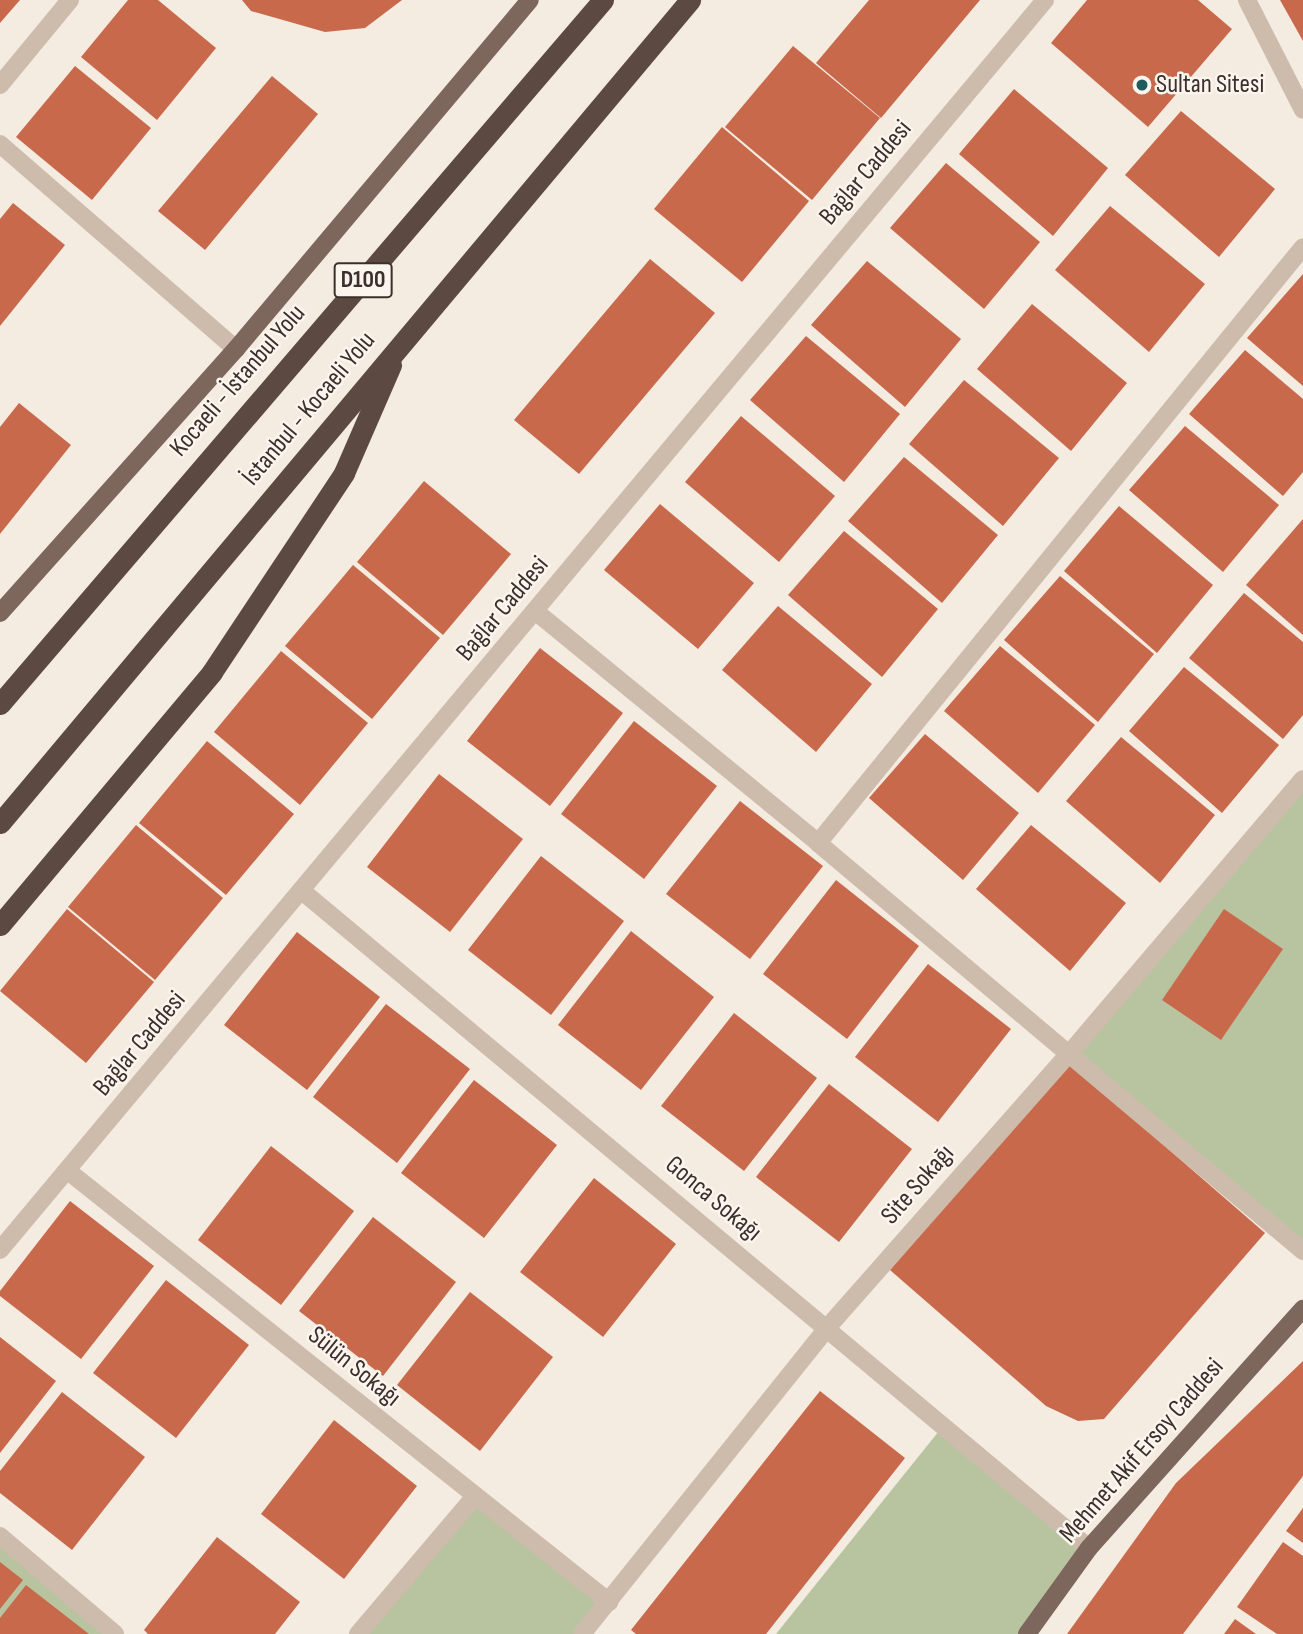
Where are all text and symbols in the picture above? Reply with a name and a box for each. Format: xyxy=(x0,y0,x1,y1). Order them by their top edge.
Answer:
place label: Sultan Sitesi xyxy=(1156,69,1264,101)
marker: Sultan Sitesi xyxy=(1134,77,1150,93)
street label: Bağlar Caddesi xyxy=(813,114,919,232)
road number: D100 xyxy=(333,260,393,300)
street label: Kocaeli - İstanbul Yolu xyxy=(164,299,312,463)
street label: İstanbul - Kocaeli Yolu xyxy=(236,326,382,492)
street label: Bağlar Caddesi xyxy=(450,550,556,668)
street label: Bağlar Caddesi xyxy=(87,985,193,1103)
street label: Site Sokağı xyxy=(875,1139,961,1231)
street label: Gonca Sokağı xyxy=(658,1150,768,1248)
street label: Sülün Sokağı xyxy=(301,1320,407,1414)
street label: Mehmet Akif Ersoy Caddesi xyxy=(1053,1352,1231,1550)

